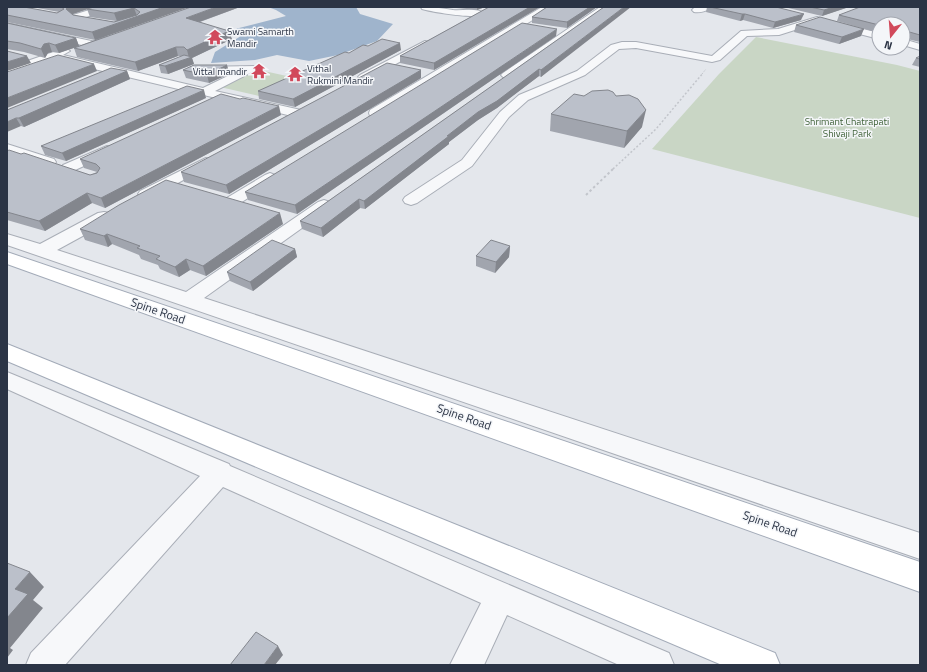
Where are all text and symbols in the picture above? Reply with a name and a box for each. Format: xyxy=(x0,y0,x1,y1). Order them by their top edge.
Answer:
north arrow xyxy=(871,16,911,56)
place label: Swami Samarth Mandir xyxy=(227,24,294,51)
temple icon: Swami Samarth Mandir xyxy=(206,28,224,46)
text: N xyxy=(882,37,894,54)
place label: Vithal Rukmini Mandir xyxy=(307,61,374,88)
temple icon: Vittal mandir xyxy=(250,62,268,80)
place label: Vittal mandir xyxy=(193,64,248,79)
temple icon: Vithal Rukmini Mandir xyxy=(286,65,304,83)
park label: Shrimant Chatrapati Shivaji Park xyxy=(805,114,889,141)
street label: Spine Road xyxy=(128,292,188,329)
street label: Spine Road xyxy=(434,398,494,435)
street label: Spine Road xyxy=(740,505,800,542)

